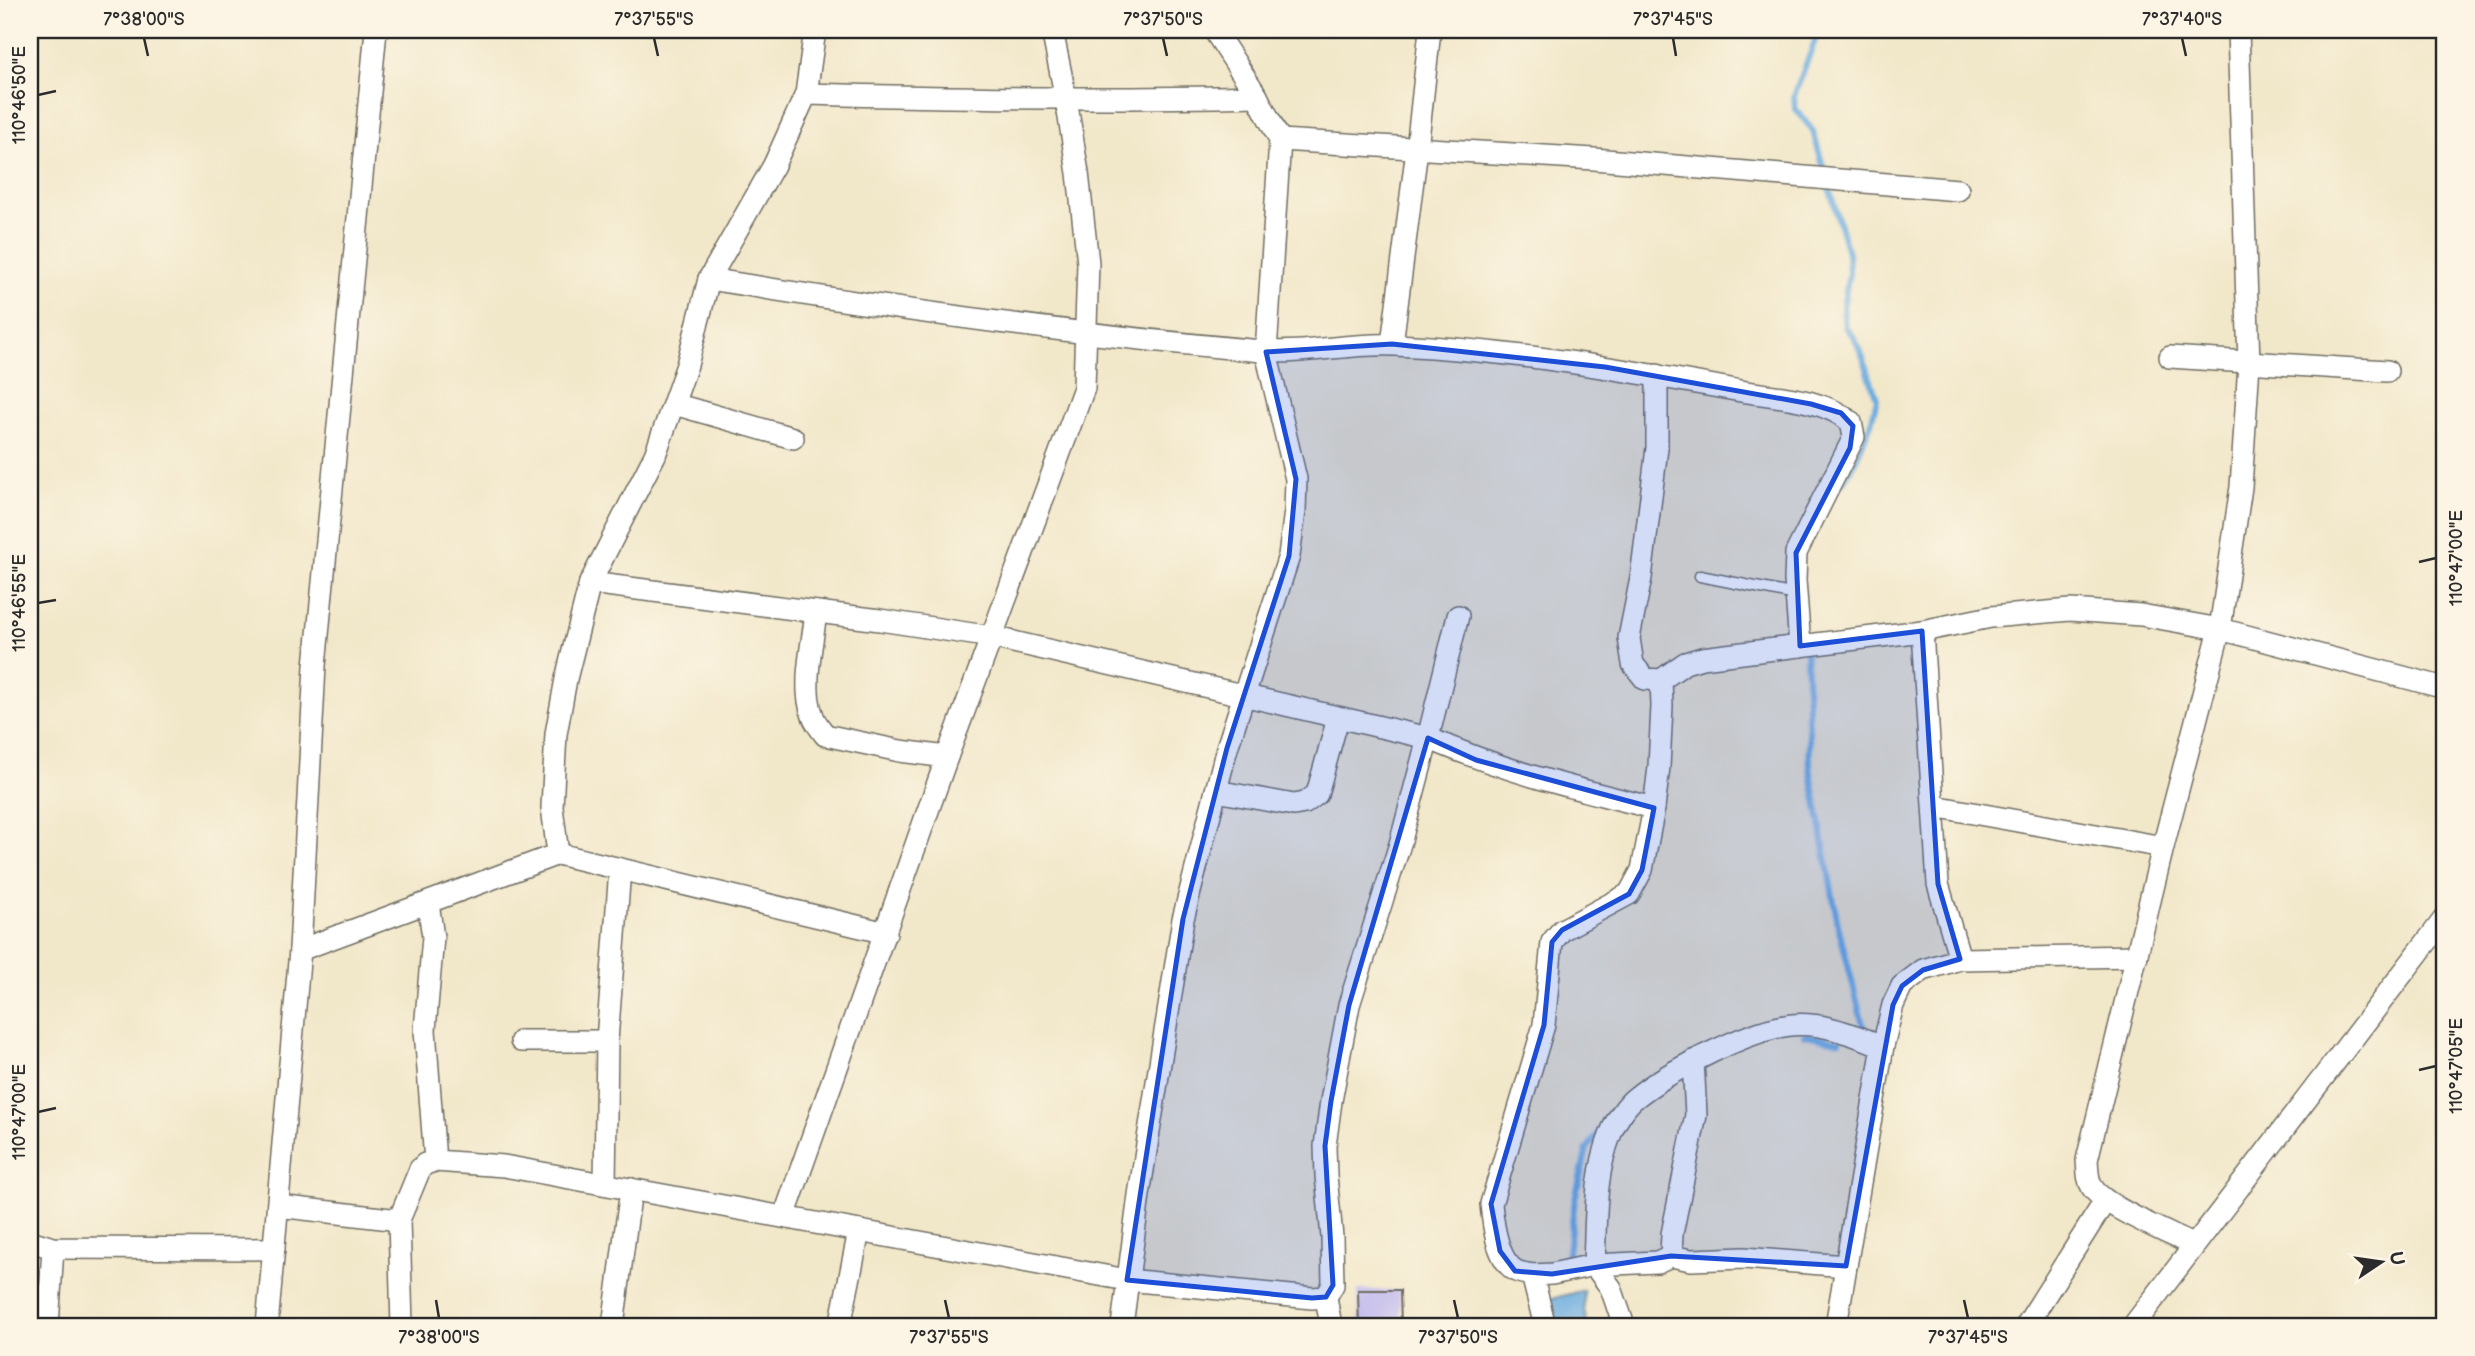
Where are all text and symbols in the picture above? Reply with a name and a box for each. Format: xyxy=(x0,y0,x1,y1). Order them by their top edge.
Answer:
text: 7°38'00"S xyxy=(103,9,185,30)
text: 7°37'55"S xyxy=(614,9,694,30)
text: 7°37'50"S xyxy=(1123,9,1203,30)
text: 7°37'45"S xyxy=(1633,9,1713,30)
text: 7°37'40"S xyxy=(2142,9,2222,30)
text: 110°46'50"E xyxy=(9,46,30,144)
text: 110°47'00"E xyxy=(2446,510,2467,606)
text: 110°46'55"E xyxy=(9,554,30,652)
text: 110°47'05"E xyxy=(2446,1018,2467,1114)
text: 110°47'00"E xyxy=(9,1064,30,1160)
north arrow xyxy=(2346,1226,2416,1296)
text: U xyxy=(2383,1249,2409,1268)
text: 7°38'00"S xyxy=(398,1327,480,1348)
text: 7°37'55"S xyxy=(909,1327,989,1348)
text: 7°37'50"S xyxy=(1418,1327,1498,1348)
text: 7°37'45"S xyxy=(1928,1327,2008,1348)

